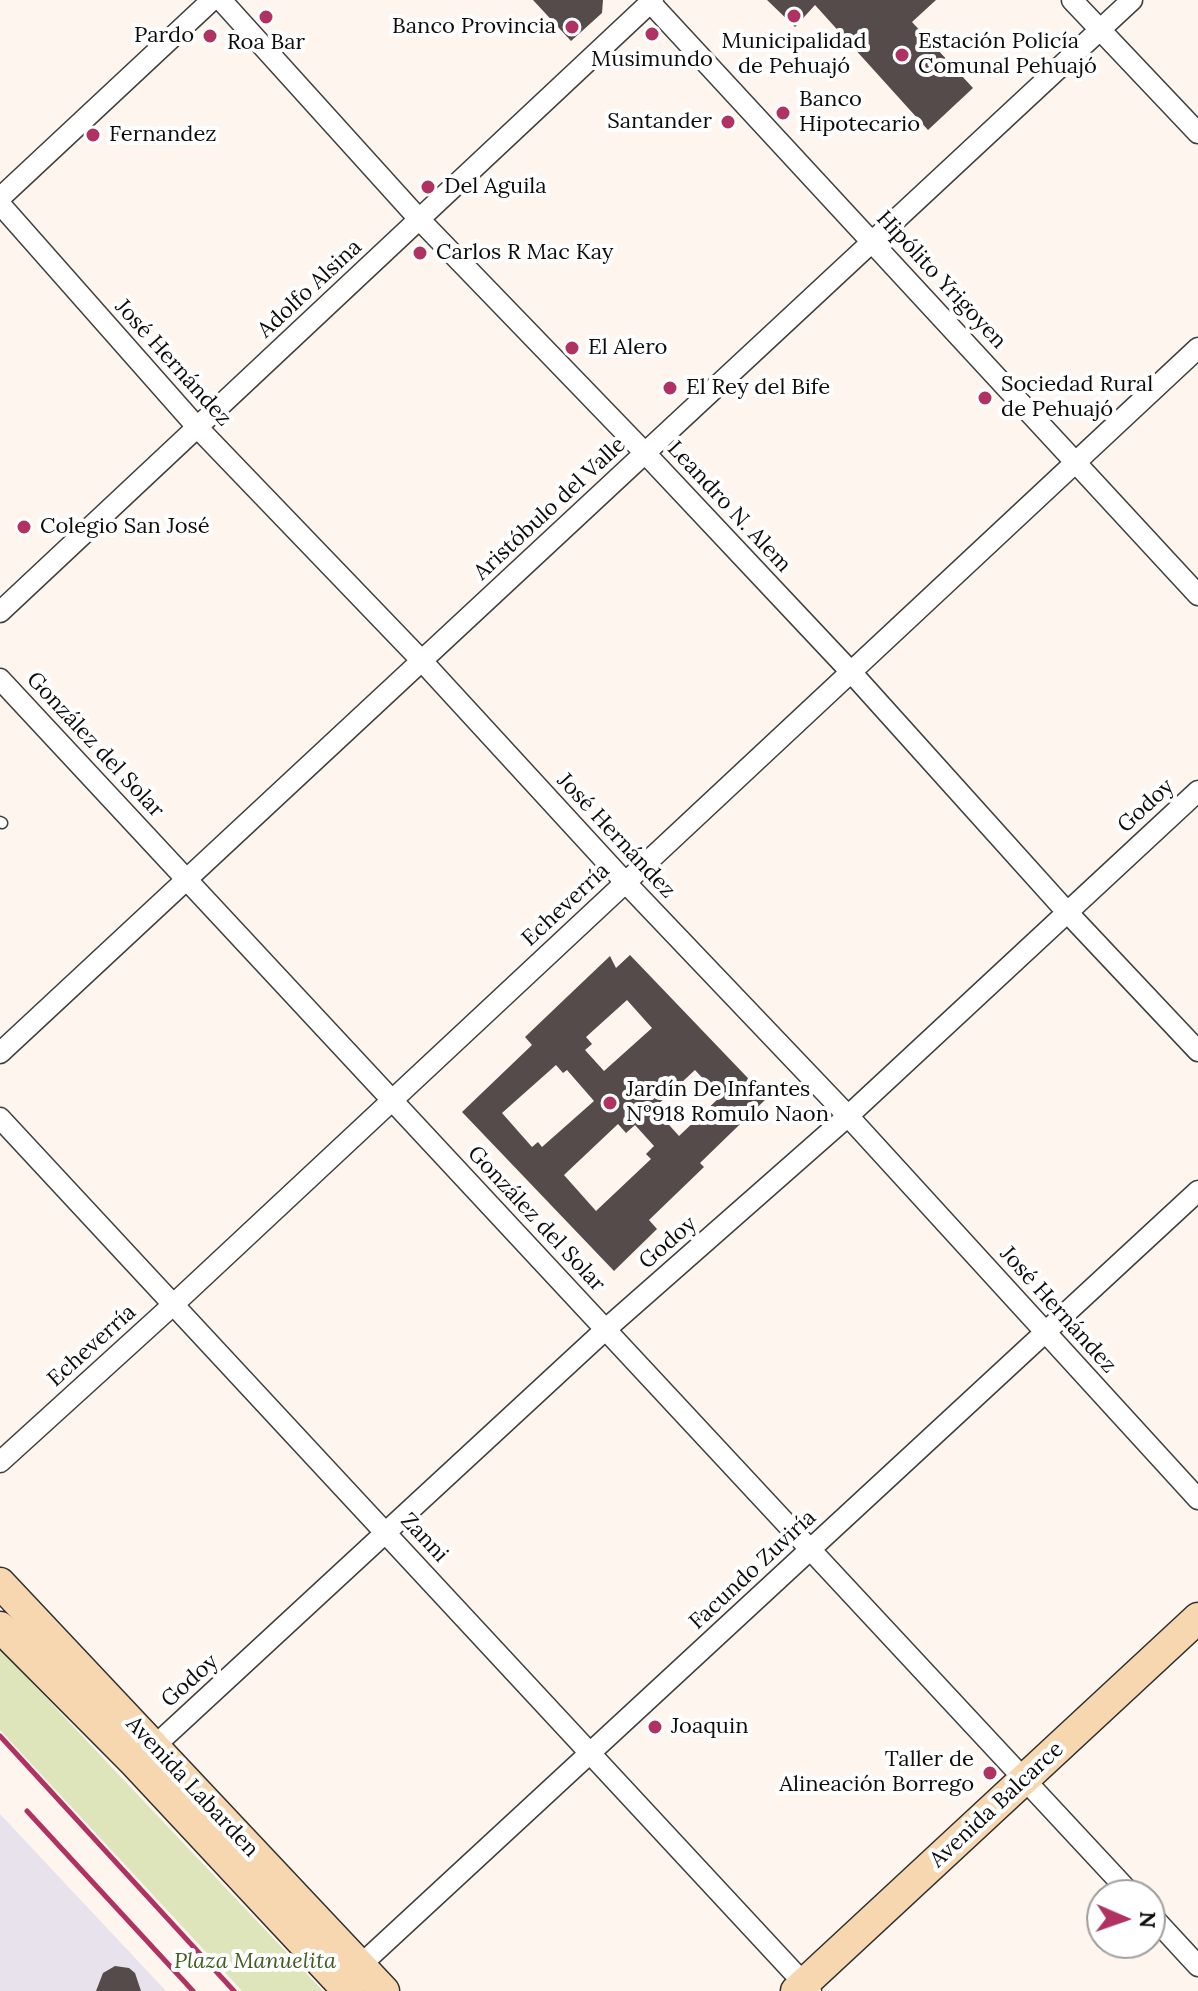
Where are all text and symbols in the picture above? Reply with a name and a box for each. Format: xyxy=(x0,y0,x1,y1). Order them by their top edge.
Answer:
marker: Municipalidad de Pehuajó xyxy=(785,7,803,25)
marker: Roa Bar xyxy=(257,8,275,26)
place label: Banco Provincia xyxy=(392,14,556,40)
marker: Banco Provincia xyxy=(563,18,581,36)
place label: Pardo xyxy=(134,23,194,49)
marker: Musimundo xyxy=(643,25,661,43)
marker: Pardo xyxy=(201,27,219,45)
place label: Municipalidad de Pehuajó xyxy=(721,29,867,80)
place label: Estación Policía Comunal Pehuajó xyxy=(918,29,1097,80)
place label: Roa Bar xyxy=(227,30,305,56)
marker: Estación Policía Comunal Pehuajó xyxy=(893,46,911,64)
place label: Musimundo xyxy=(591,47,713,73)
place label: Banco Hipotecario xyxy=(799,87,920,138)
marker: Banco Hipotecario xyxy=(774,104,792,122)
place label: Santander xyxy=(607,109,712,135)
marker: Santander xyxy=(719,113,737,131)
place label: Fernandez xyxy=(109,122,217,148)
marker: Fernandez xyxy=(84,126,102,144)
place label: Del Aguila xyxy=(444,174,547,200)
marker: Del Aguila xyxy=(419,178,437,196)
street label: Hipólito Yrigoyen xyxy=(870,206,1012,354)
street label: Adolfo Alsina xyxy=(253,234,367,344)
place label: Carlos R Mac Kay xyxy=(436,240,613,266)
marker: Carlos R Mac Kay xyxy=(411,244,429,262)
street label: José Hernández xyxy=(109,294,237,432)
place label: El Alero xyxy=(588,335,667,361)
marker: El Alero xyxy=(563,339,581,357)
place label: Sociedad Rural de Pehuajó xyxy=(1001,372,1153,424)
place label: El Rey del Bife xyxy=(686,375,830,401)
marker: El Rey del Bife xyxy=(661,379,679,397)
marker: Sociedad Rural de Pehuajó xyxy=(976,389,994,407)
street label: Aristóbulo del Valle xyxy=(469,432,631,586)
street label: Leandro N. Alem xyxy=(662,436,796,578)
place label: Colegio San José xyxy=(40,514,210,540)
marker: Colegio San José xyxy=(15,518,33,536)
street label: González del Solar xyxy=(21,667,169,823)
street label: José Hernández xyxy=(551,768,681,904)
street label: Godoy xyxy=(1112,773,1180,839)
street label: Echeverría xyxy=(517,858,615,952)
place label: Jardín De Infantes Nº918 Romulo Naon xyxy=(626,1077,829,1128)
marker: Jardín De Infantes Nº918 Romulo Naon xyxy=(601,1094,619,1112)
street label: González del Solar xyxy=(462,1141,610,1297)
street label: Godoy xyxy=(634,1211,702,1275)
street label: José Hernández xyxy=(994,1241,1122,1379)
street label: Echeverría xyxy=(42,1299,142,1393)
street label: Facundo Zuviría xyxy=(684,1505,822,1635)
street label: Zanni xyxy=(395,1508,453,1568)
street label: Godoy xyxy=(156,1649,224,1713)
street label: Avenida Labarden xyxy=(120,1711,264,1863)
place label: Joaquin xyxy=(671,1714,749,1740)
marker: Joaquin xyxy=(646,1718,664,1736)
street label: Avenida Balcarce xyxy=(925,1736,1069,1874)
place label: Taller de Alineación Borrego xyxy=(779,1747,974,1798)
marker: Taller de Alineación Borrego xyxy=(981,1764,999,1782)
north arrow xyxy=(1086,1879,1166,1959)
text: N xyxy=(1134,1911,1162,1929)
park label: Plaza Manuelita xyxy=(174,1949,336,1975)

